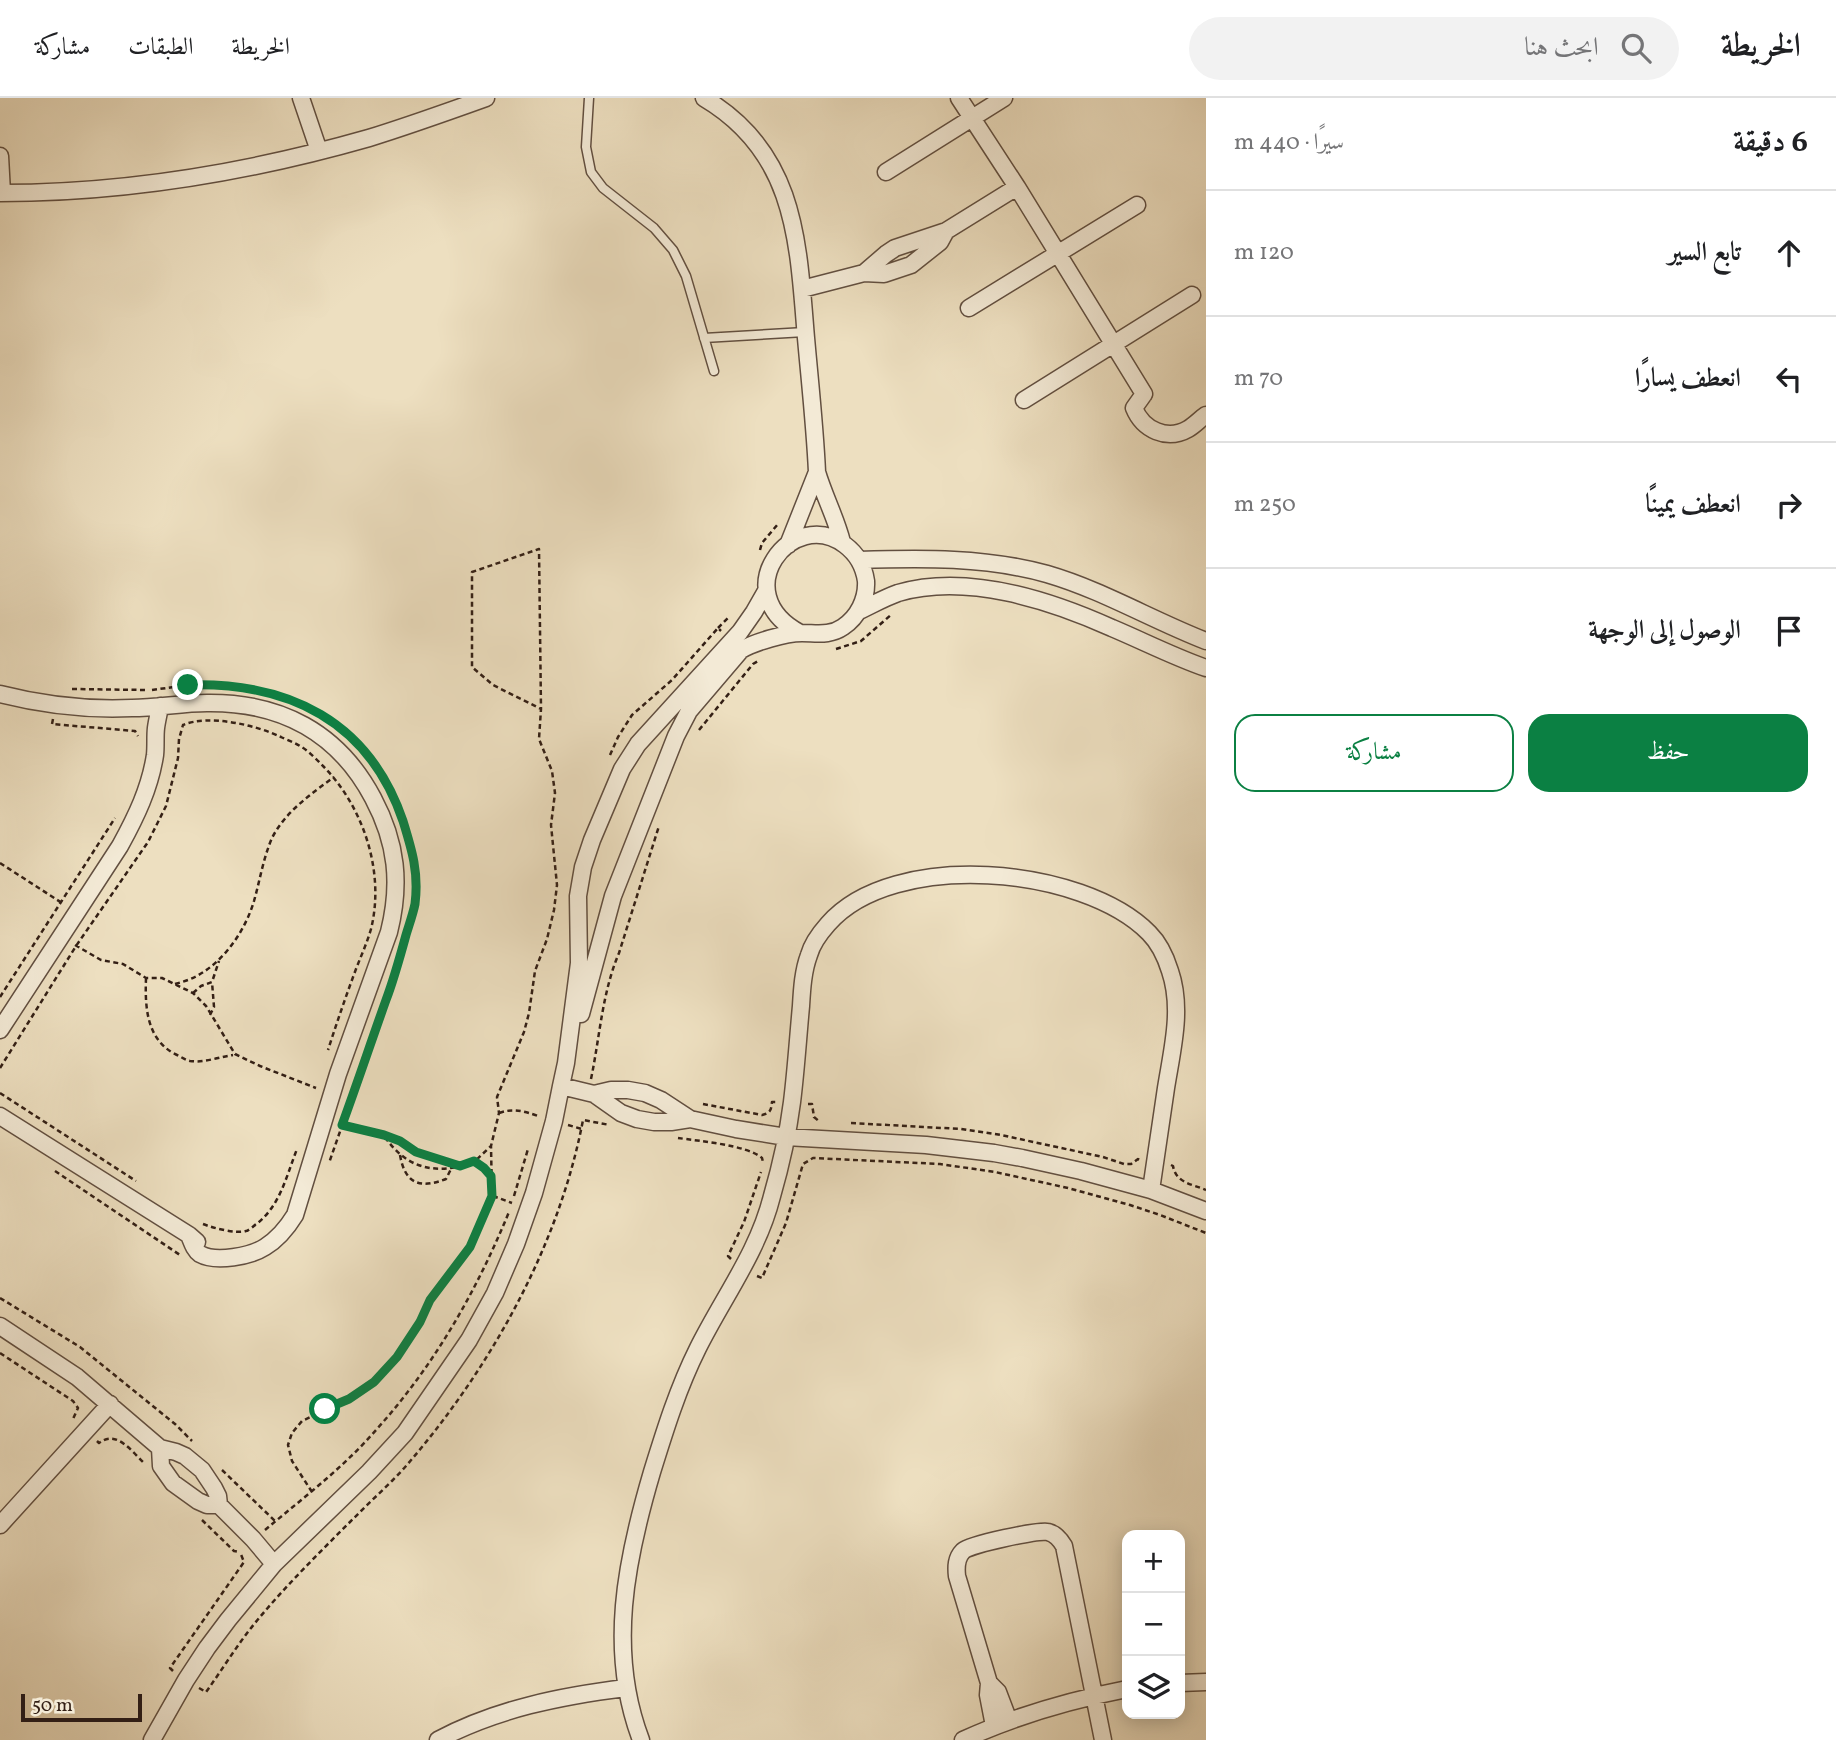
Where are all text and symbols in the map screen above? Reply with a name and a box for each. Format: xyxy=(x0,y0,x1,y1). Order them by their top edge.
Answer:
search box xyxy=(1189,17,1679,80)
text: الخريطة xyxy=(1721,25,1801,71)
icon: search xyxy=(1617,29,1655,67)
text: ابحث هنا xyxy=(1524,30,1599,66)
text: مشاركة xyxy=(35,31,90,65)
text: الطبقات xyxy=(128,31,194,65)
text: الخريطة xyxy=(232,31,290,65)
text: 6 دقيقة xyxy=(1733,122,1808,164)
text: سيرًا · 440 m xyxy=(1234,127,1344,159)
icon: ahead xyxy=(1770,234,1808,272)
text: تابع السير xyxy=(1668,235,1741,271)
text: 120 m xyxy=(1234,237,1294,269)
icon: left xyxy=(1770,360,1808,398)
text: انعطف يسارًا xyxy=(1635,361,1741,397)
text: 70 m xyxy=(1234,363,1283,395)
icon: right xyxy=(1770,486,1808,524)
text: انعطف يمينًا xyxy=(1645,487,1741,523)
text: 250 m xyxy=(1234,489,1296,521)
icon: arrive xyxy=(1770,612,1808,650)
text: الوصول إلى الوجهة xyxy=(1588,613,1741,649)
route end xyxy=(172,669,203,700)
button: مشاركة xyxy=(1234,714,1514,792)
button: حفظ xyxy=(1528,714,1808,792)
route start xyxy=(309,1393,340,1424)
map controls xyxy=(1122,1530,1185,1719)
button: + xyxy=(1122,1530,1185,1593)
button: − xyxy=(1122,1593,1185,1656)
button: layers xyxy=(1122,1656,1185,1719)
scale bar xyxy=(21,1691,142,1723)
text: 50 m xyxy=(32,1693,73,1719)

